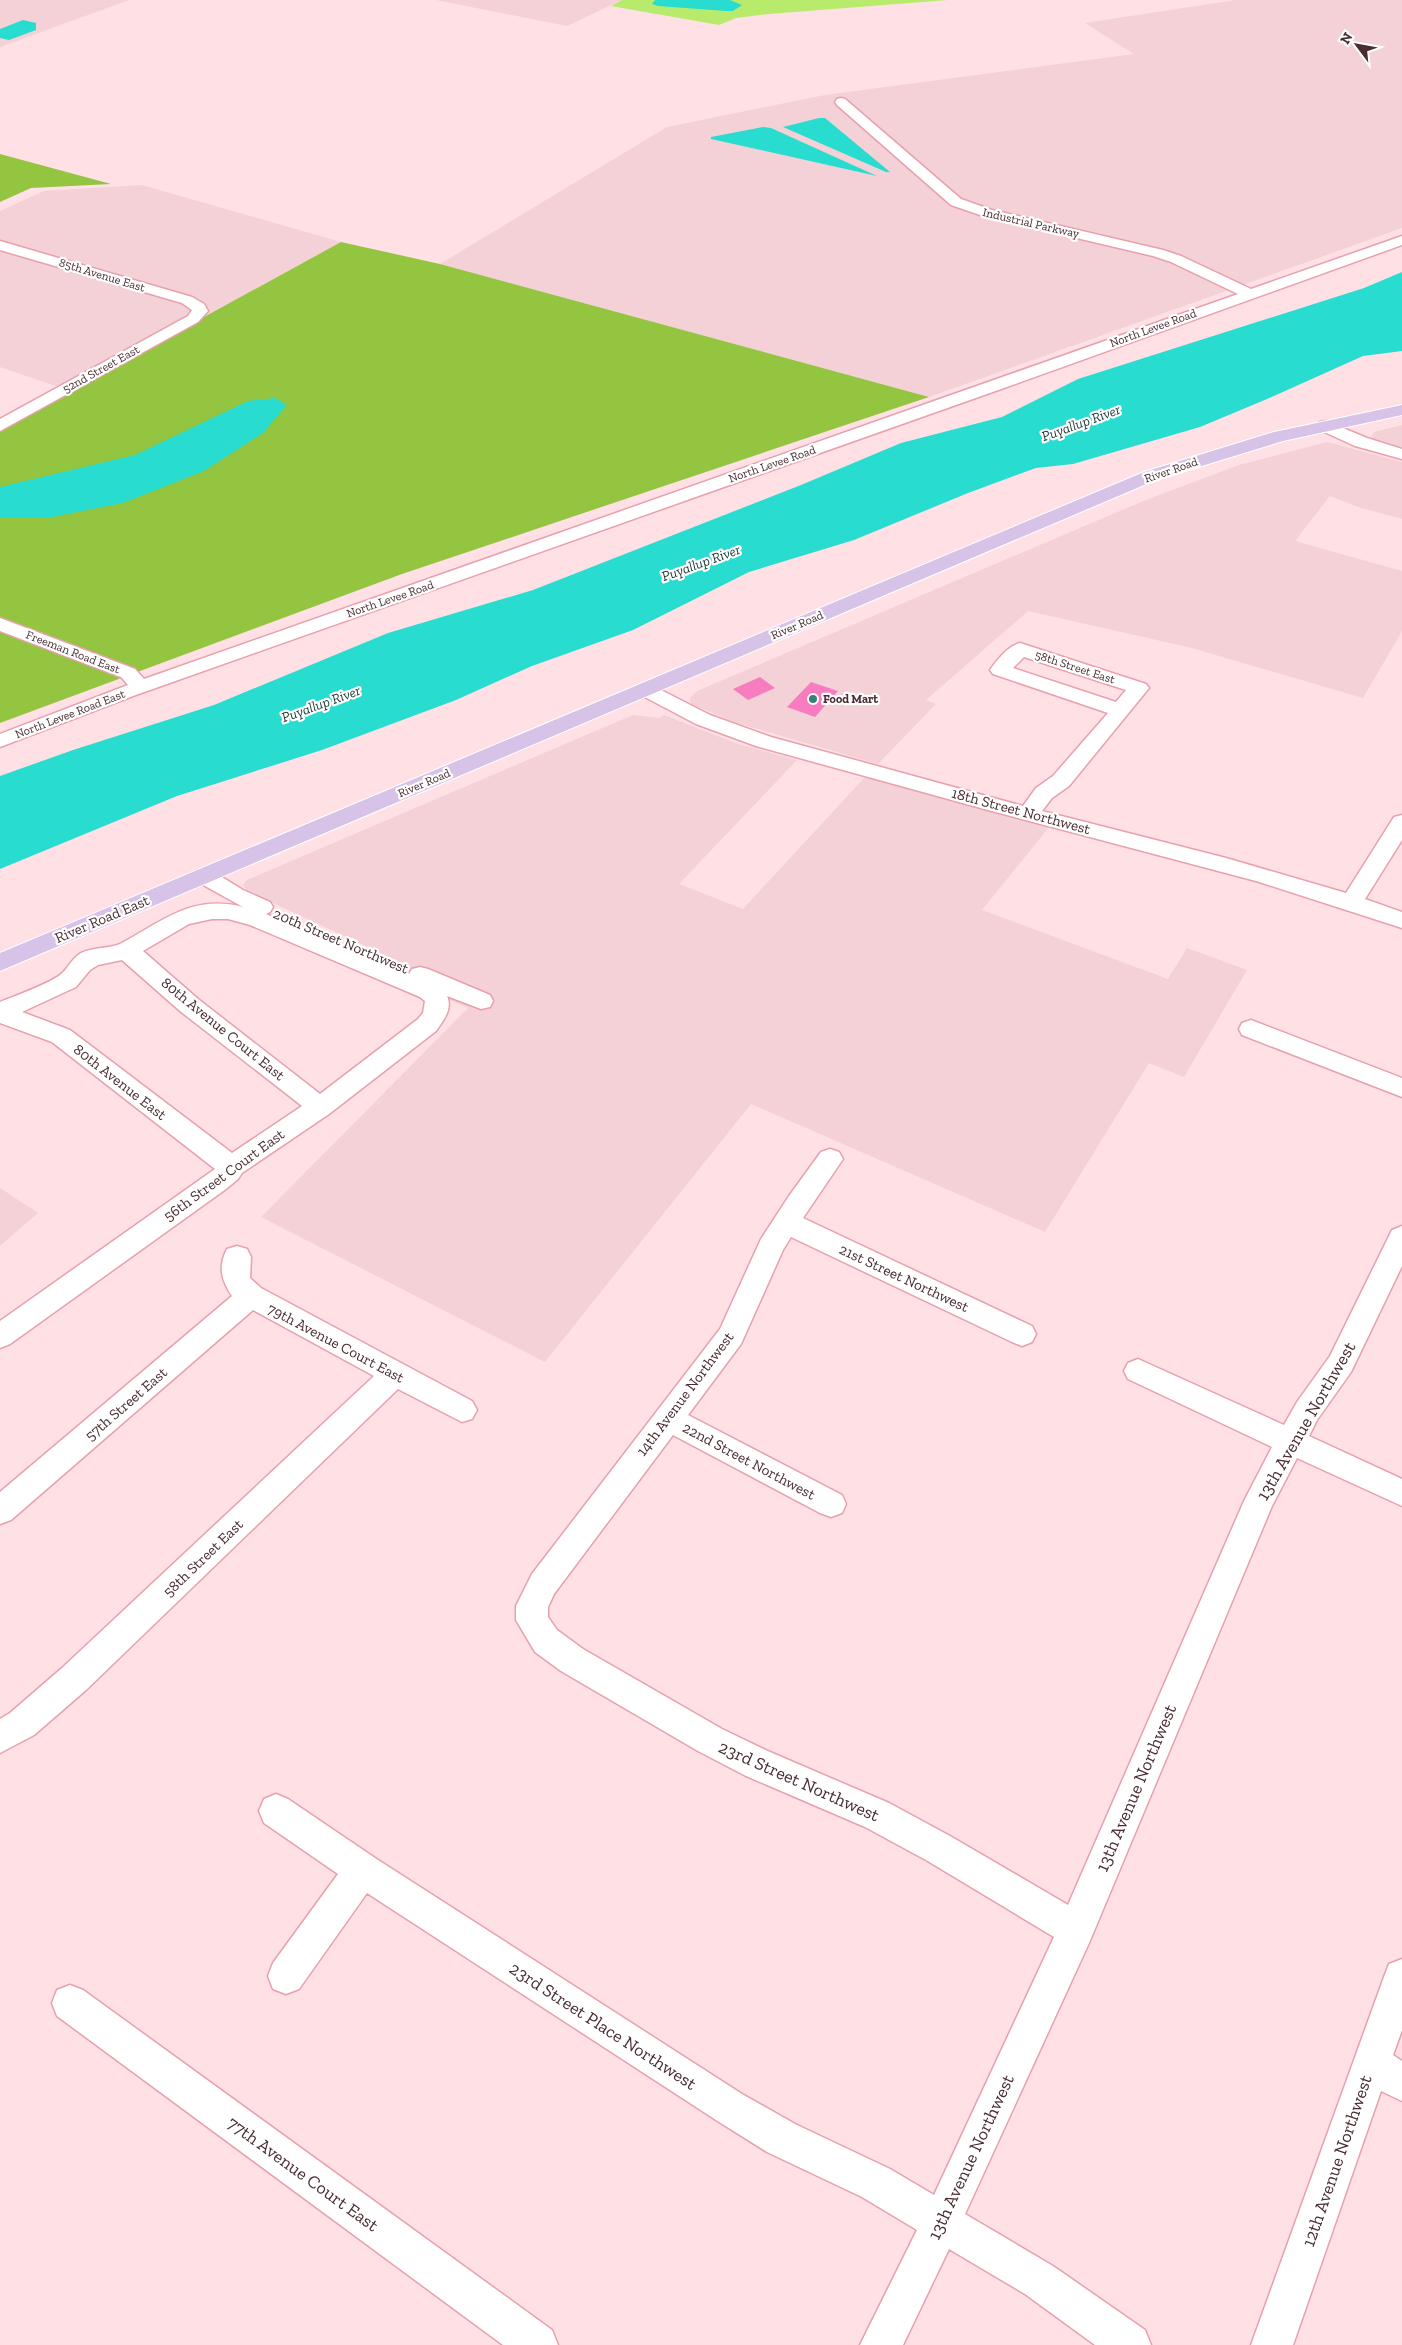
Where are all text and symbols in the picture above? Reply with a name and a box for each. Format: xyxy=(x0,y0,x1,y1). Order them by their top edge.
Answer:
north arrow xyxy=(1332,20,1382,70)
text: N xyxy=(1336,29,1357,47)
street label: Industrial Parkway xyxy=(981,205,1081,241)
street label: 85th Avenue East xyxy=(57,255,147,295)
street label: North Levee Road xyxy=(1108,306,1199,350)
street label: 52nd Street East xyxy=(60,342,142,396)
water label: Puyallup River xyxy=(1039,401,1123,445)
street label: North Levee Road xyxy=(727,442,818,485)
street label: River Road xyxy=(1142,454,1200,486)
water label: Puyallup River xyxy=(659,541,743,585)
street label: North Levee Road xyxy=(345,577,436,620)
street label: River Road xyxy=(769,608,826,642)
street label: Freeman Road East xyxy=(24,628,123,677)
street label: 58th Street East xyxy=(1033,647,1117,687)
water label: Puyallup River xyxy=(279,682,363,726)
street label: North Levee Road East xyxy=(13,686,127,741)
place label: Food Mart xyxy=(823,692,878,706)
marker: Food Mart xyxy=(807,693,819,705)
street label: River Road xyxy=(396,766,453,800)
street label: 18th Street Northwest xyxy=(950,784,1093,838)
street label: River Road East xyxy=(52,891,152,947)
street label: 20th Street Northwest xyxy=(271,904,412,978)
street label: 80th Avenue Court East xyxy=(158,974,289,1085)
street label: 80th Avenue East xyxy=(70,1040,170,1124)
street label: 56th Street Court East xyxy=(160,1125,288,1225)
street label: 21st Street Northwest xyxy=(836,1240,972,1316)
street label: 79th Avenue Court East xyxy=(265,1299,408,1387)
street label: 14th Avenue Northwest xyxy=(633,1328,738,1460)
street label: 13th Avenue Northwest xyxy=(1252,1337,1361,1504)
street label: 57th Street East xyxy=(81,1363,171,1445)
street label: 22nd Street Northwest xyxy=(680,1418,819,1504)
street label: 58th Street East xyxy=(159,1515,247,1601)
street label: 13th Avenue Northwest xyxy=(1091,1701,1181,1875)
street label: 23rd Street Northwest xyxy=(715,1736,883,1827)
street label: 23rd Street Place Northwest xyxy=(505,1957,701,2095)
street label: 13th Avenue Northwest xyxy=(923,2071,1019,2243)
street label: 12th Avenue Northwest xyxy=(1297,2072,1377,2250)
street label: 77th Avenue Court East xyxy=(223,2112,383,2236)

